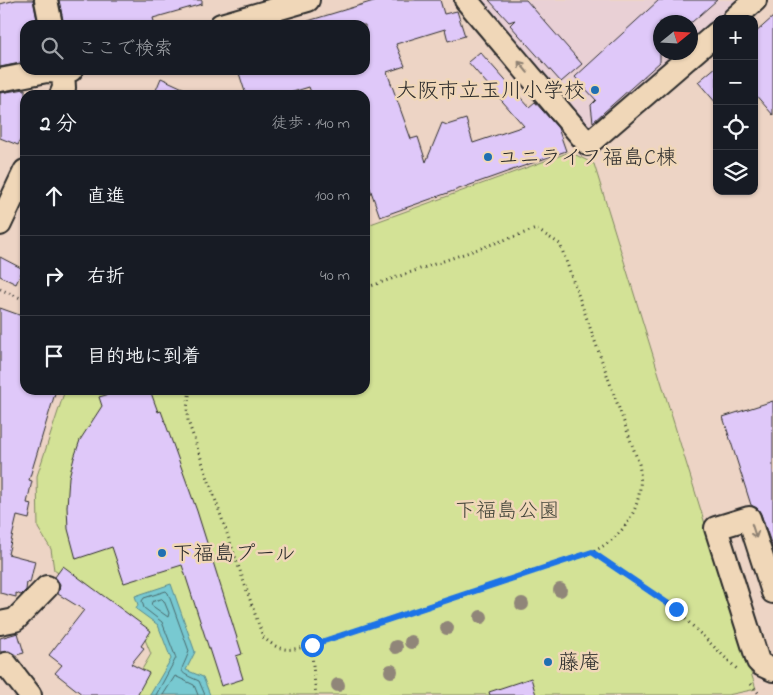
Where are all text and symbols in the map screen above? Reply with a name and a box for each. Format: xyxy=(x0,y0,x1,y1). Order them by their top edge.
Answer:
north arrow xyxy=(653,15,698,60)
map controls xyxy=(713,15,758,195)
button: + xyxy=(713,15,758,60)
search box xyxy=(20,20,370,75)
icon: search xyxy=(38,34,66,62)
text: ここで検索 xyxy=(78,36,173,63)
one-way arrow xyxy=(518,60,529,73)
button: − xyxy=(713,60,758,105)
place label: 大阪市立玉川小学校 xyxy=(396,77,585,107)
marker: 大阪市立玉川小学校 xyxy=(589,84,601,96)
button: locate xyxy=(713,105,758,150)
text: 2 分 xyxy=(40,110,77,140)
text: 徒歩 · 140 m xyxy=(272,112,350,136)
place label: ユニライフ福島C棟 xyxy=(498,144,677,174)
button: layers xyxy=(713,150,758,195)
marker: ユニライフ福島C棟 xyxy=(482,151,494,163)
icon: ahead xyxy=(40,182,68,210)
text: 直進 xyxy=(87,184,125,211)
text: 100 m xyxy=(315,184,350,208)
icon: right xyxy=(40,262,68,290)
text: 右折 xyxy=(87,264,125,291)
text: 40 m xyxy=(320,264,350,288)
icon: arrive xyxy=(40,342,68,370)
text: 目的地に到着 xyxy=(87,344,201,371)
park label: 下福島公園 xyxy=(455,497,560,527)
one-way arrow xyxy=(749,523,759,539)
place label: 下福島プール xyxy=(172,540,295,570)
marker: 下福島プール xyxy=(156,547,168,559)
route end xyxy=(665,598,688,621)
route start xyxy=(301,634,324,657)
place label: 藤庵 xyxy=(558,649,600,679)
marker: 藤庵 xyxy=(542,656,554,668)

